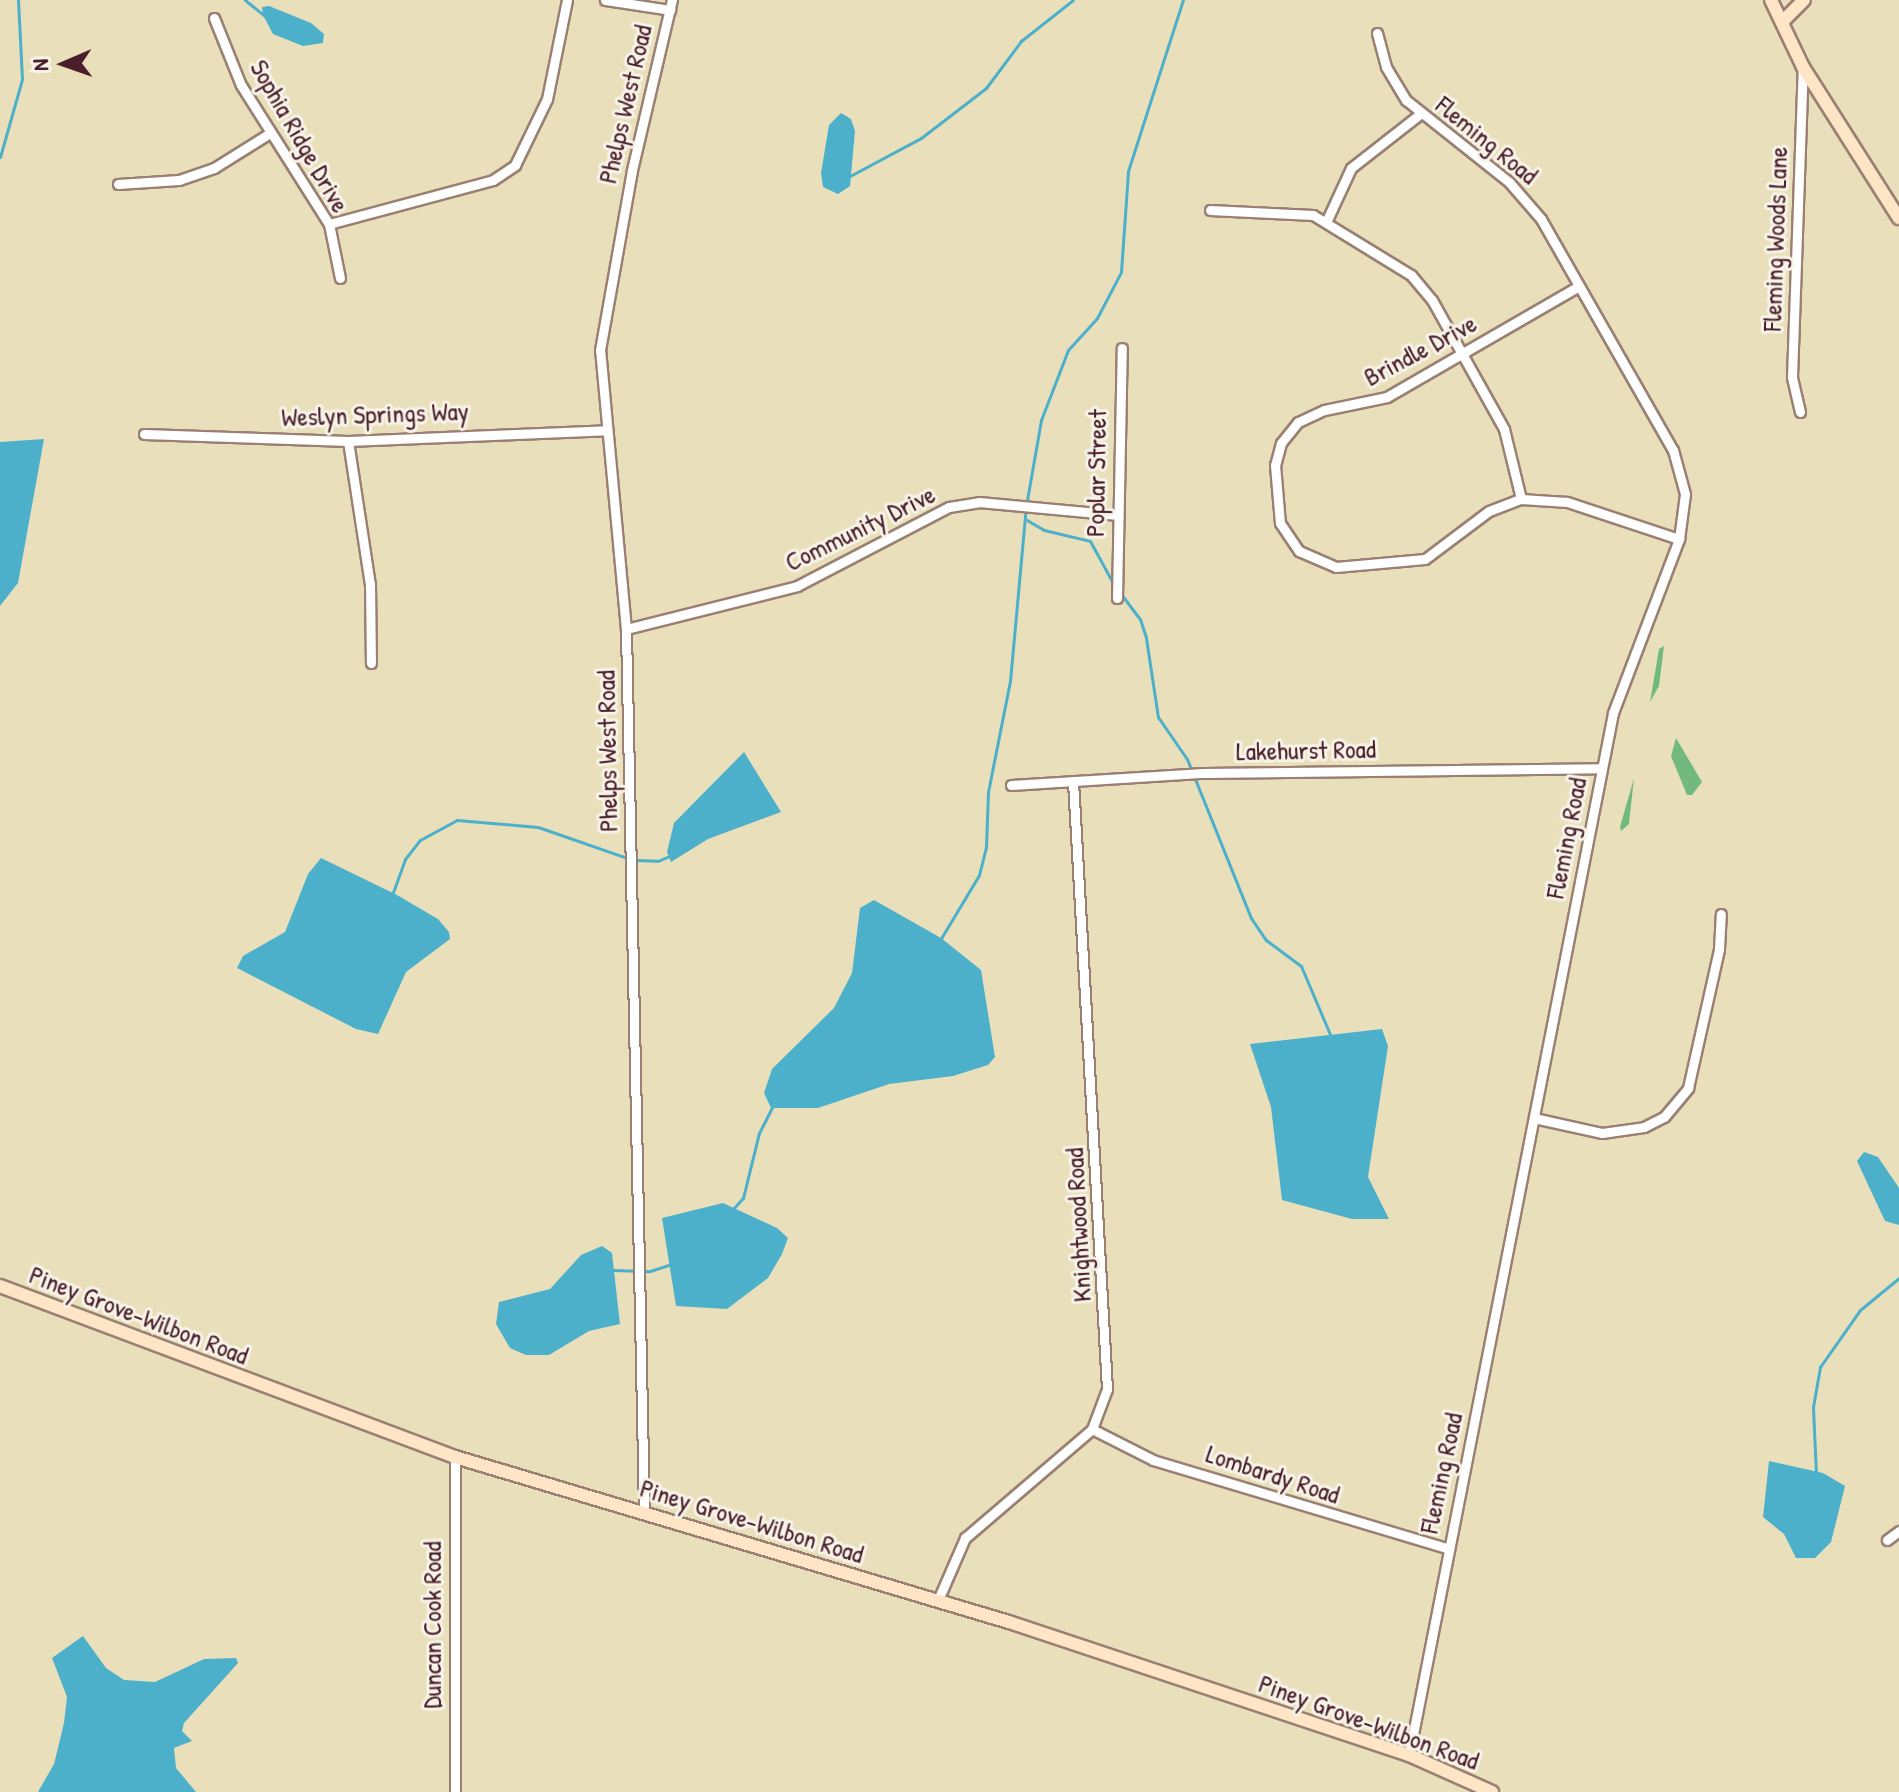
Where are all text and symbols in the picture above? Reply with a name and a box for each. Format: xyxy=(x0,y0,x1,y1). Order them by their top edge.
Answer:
street label: Phelps West Road xyxy=(592,22,658,186)
north arrow xyxy=(24,24,104,104)
street label: Sophia Ridge Drive xyxy=(244,54,356,218)
text: N xyxy=(25,58,55,71)
street label: Fleming Road xyxy=(1430,89,1544,191)
street label: Fleming Woods Lane xyxy=(1756,146,1794,332)
street label: Brindle Drive xyxy=(1358,307,1482,393)
street label: Weslyn Springs Way xyxy=(281,395,469,433)
street label: Poplar Street xyxy=(1079,409,1113,537)
street label: Community Drive xyxy=(780,478,940,578)
street label: Phelps West Road xyxy=(590,670,624,832)
street label: Lakehurst Road xyxy=(1236,733,1376,767)
street label: Fleming Road xyxy=(1539,775,1593,901)
street label: Knightwood Road xyxy=(1058,1147,1098,1303)
street label: Piney Grove-Wilbon Road xyxy=(25,1259,253,1371)
street label: Fleming Road xyxy=(1413,1410,1469,1536)
street label: Lombardy Road xyxy=(1202,1438,1344,1510)
street label: Piney Grove-Wilbon Road xyxy=(637,1472,867,1570)
street label: Duncan Cook Road xyxy=(416,1541,448,1709)
street label: Piney Grove-Wilbon Road xyxy=(1255,1668,1483,1776)

